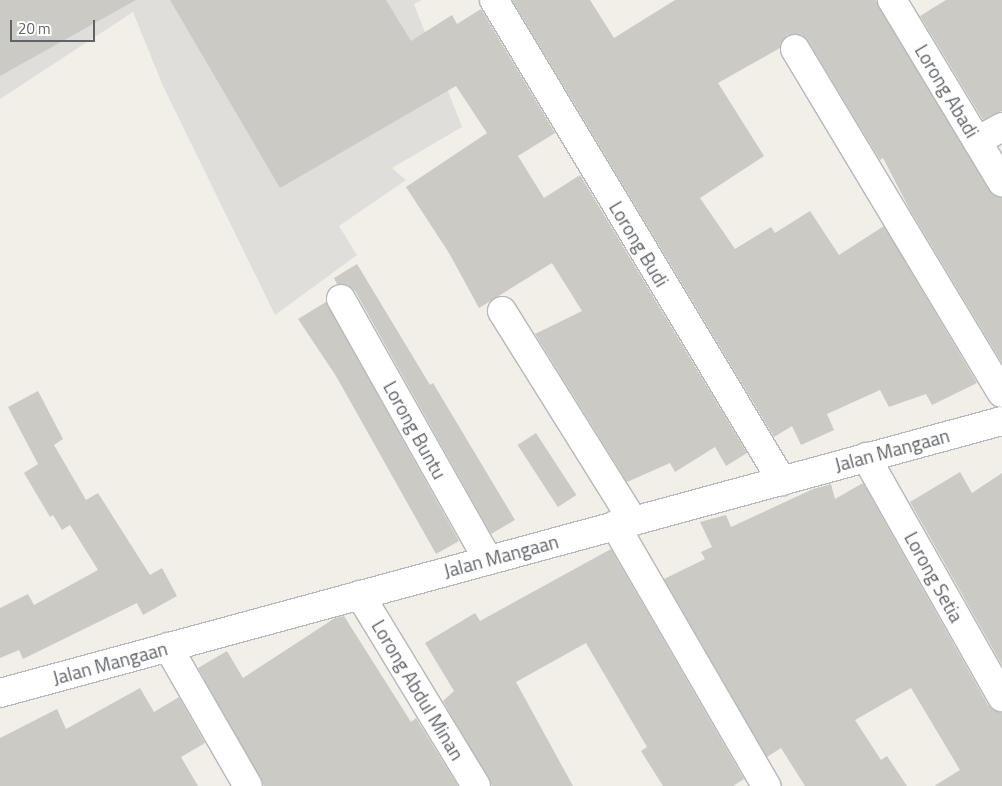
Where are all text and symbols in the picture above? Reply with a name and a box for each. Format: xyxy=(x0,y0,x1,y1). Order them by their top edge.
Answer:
scale bar xyxy=(12,10,98,42)
text: 20 m xyxy=(18,17,51,40)
street label: Lorong Abadi xyxy=(910,40,984,142)
street label: Lorong Budi xyxy=(605,197,673,291)
street label: Lorong Buntu xyxy=(379,377,451,483)
street label: Jalan Mangaan xyxy=(832,424,952,476)
street label: Lorong Setia xyxy=(900,528,968,626)
street label: Jalan Mangaan xyxy=(441,530,561,582)
street label: Lorong Abdul Minan xyxy=(367,616,469,764)
street label: Jalan Mangaan xyxy=(50,637,170,689)

